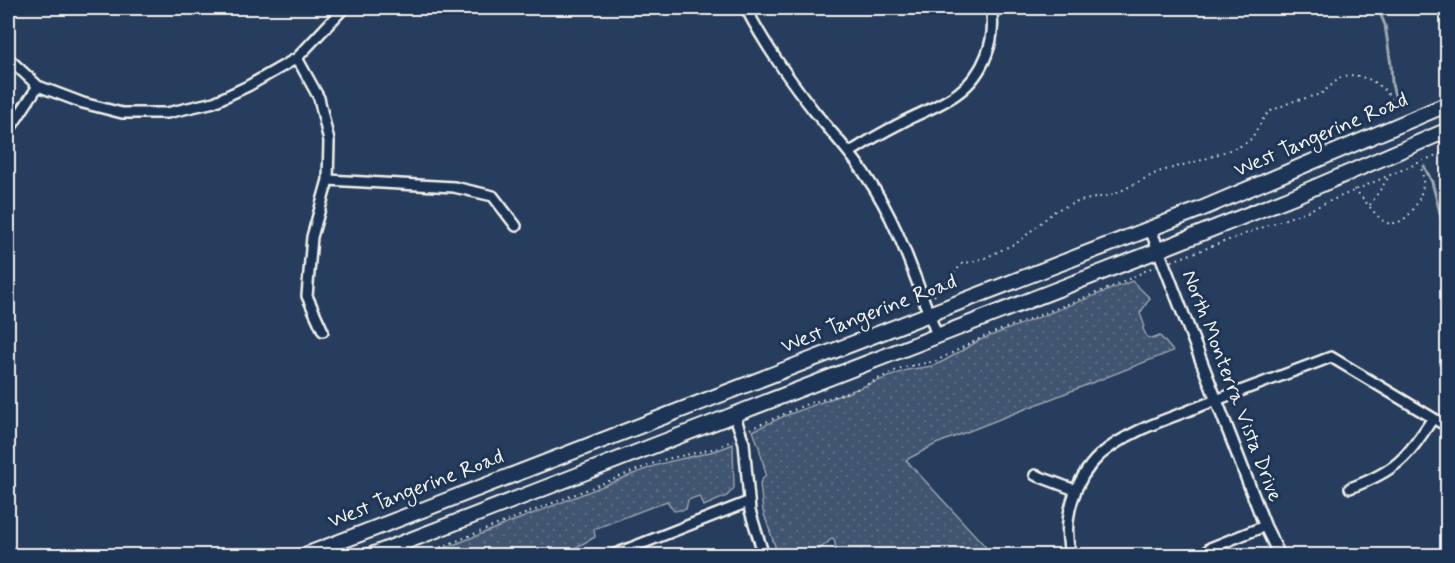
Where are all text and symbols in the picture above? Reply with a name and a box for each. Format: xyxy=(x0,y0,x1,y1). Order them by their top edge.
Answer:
street label: West Tangerine Road xyxy=(1230,86,1413,185)
street label: North Monterra Vista Drive xyxy=(1175,266,1289,506)
street label: West Tangerine Road xyxy=(777,268,961,361)
street label: West Tangerine Road xyxy=(324,443,508,536)

